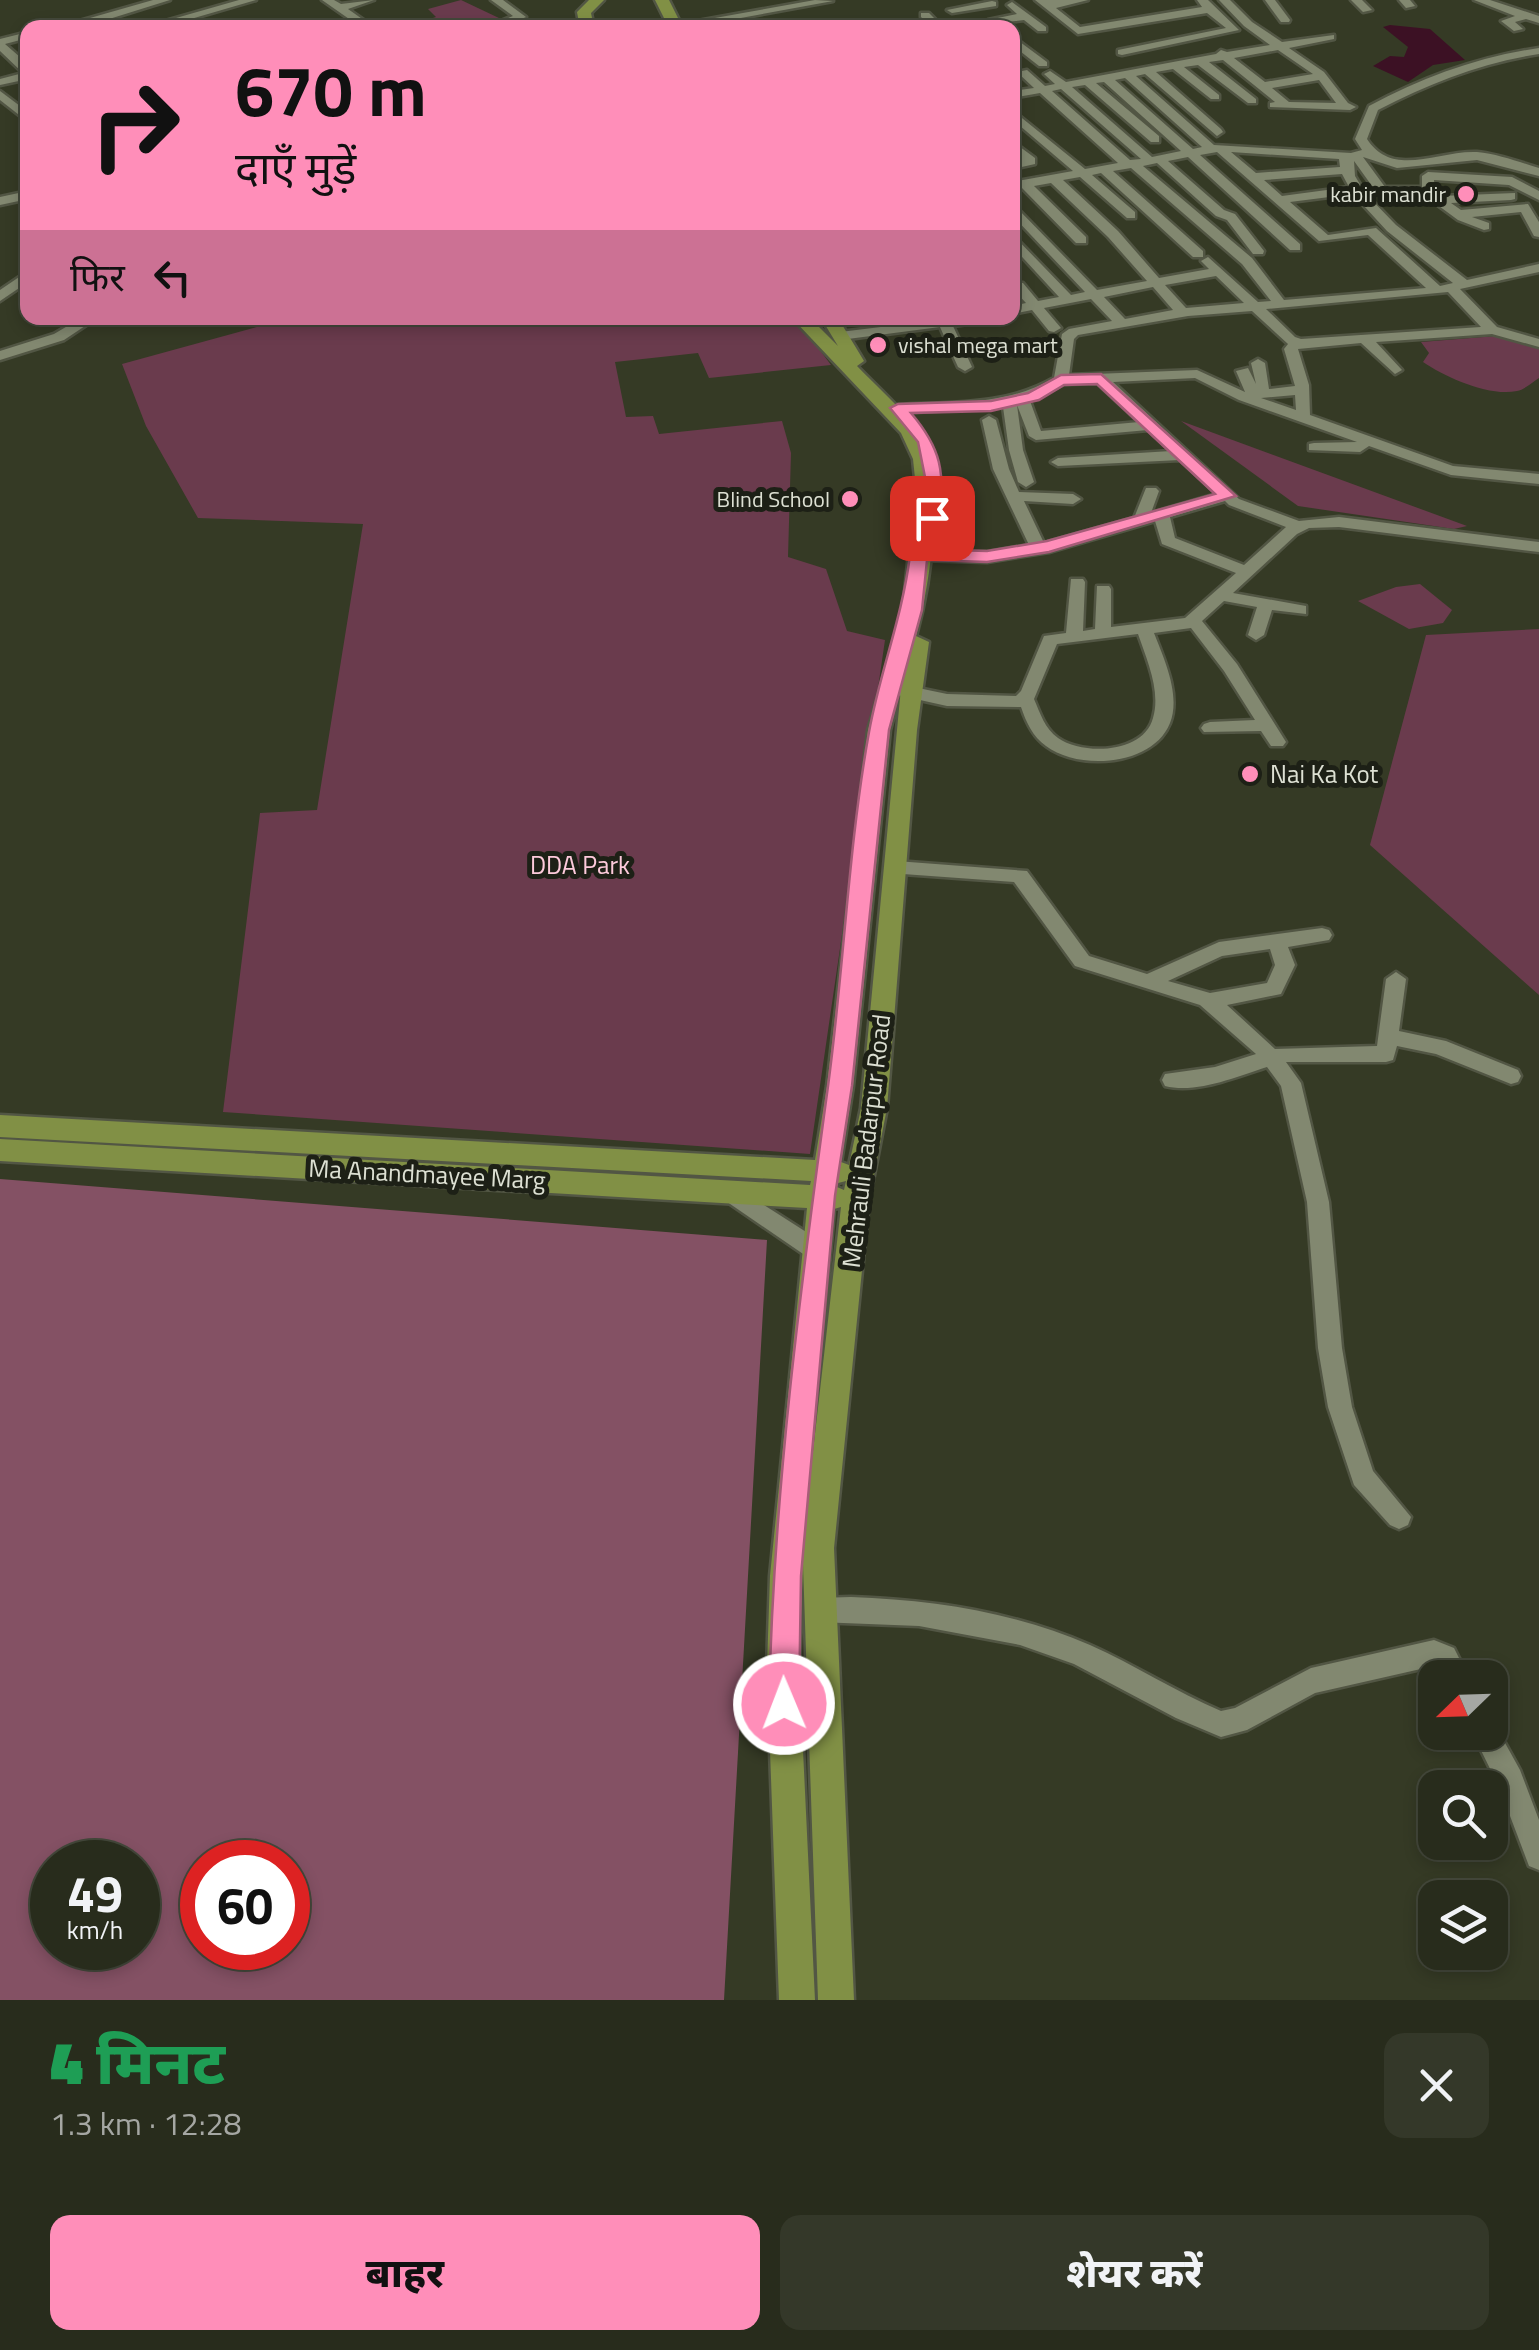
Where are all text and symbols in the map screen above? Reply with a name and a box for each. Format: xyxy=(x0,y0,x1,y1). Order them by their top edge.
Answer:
text: 670 m xyxy=(235,37,427,143)
icon: right xyxy=(70,60,200,190)
text: दाएँ मुड़ें xyxy=(235,133,356,201)
place label: kabir mandir xyxy=(1330,177,1446,211)
marker: kabir mandir xyxy=(1455,183,1477,205)
text: फिर xyxy=(70,248,125,306)
icon: left xyxy=(145,250,200,305)
place label: vishal mega mart xyxy=(898,328,1058,362)
marker: vishal mega mart xyxy=(867,334,889,356)
pin xyxy=(890,476,975,561)
place label: Blind School xyxy=(717,482,830,516)
marker: Blind School xyxy=(839,488,861,510)
icon: arrive xyxy=(905,491,960,546)
place label: Nai Ka Kot xyxy=(1270,755,1379,793)
marker: Nai Ka Kot xyxy=(1239,763,1261,785)
park label: DDA Park xyxy=(530,846,630,884)
street label: Mehrauli Badarpur Road xyxy=(832,1012,900,1270)
street label: Ma Anandmayee Marg xyxy=(308,1149,547,1199)
position arrow xyxy=(732,1652,836,1756)
north arrow xyxy=(1418,1660,1508,1750)
map controls xyxy=(1418,1660,1508,1970)
button: search xyxy=(1418,1770,1508,1860)
speed limit sign: 60 xyxy=(180,1840,310,1970)
text: 49 xyxy=(67,1855,123,1931)
button: layers xyxy=(1418,1880,1508,1970)
text: km/h xyxy=(67,1911,123,1949)
text: 4 मिनट xyxy=(50,2016,225,2107)
button: close xyxy=(1384,2033,1489,2138)
text: 1.3 km · 12:28 xyxy=(50,2099,242,2147)
button: बाहर xyxy=(50,2215,760,2330)
button: शेयर करें xyxy=(780,2215,1489,2330)

